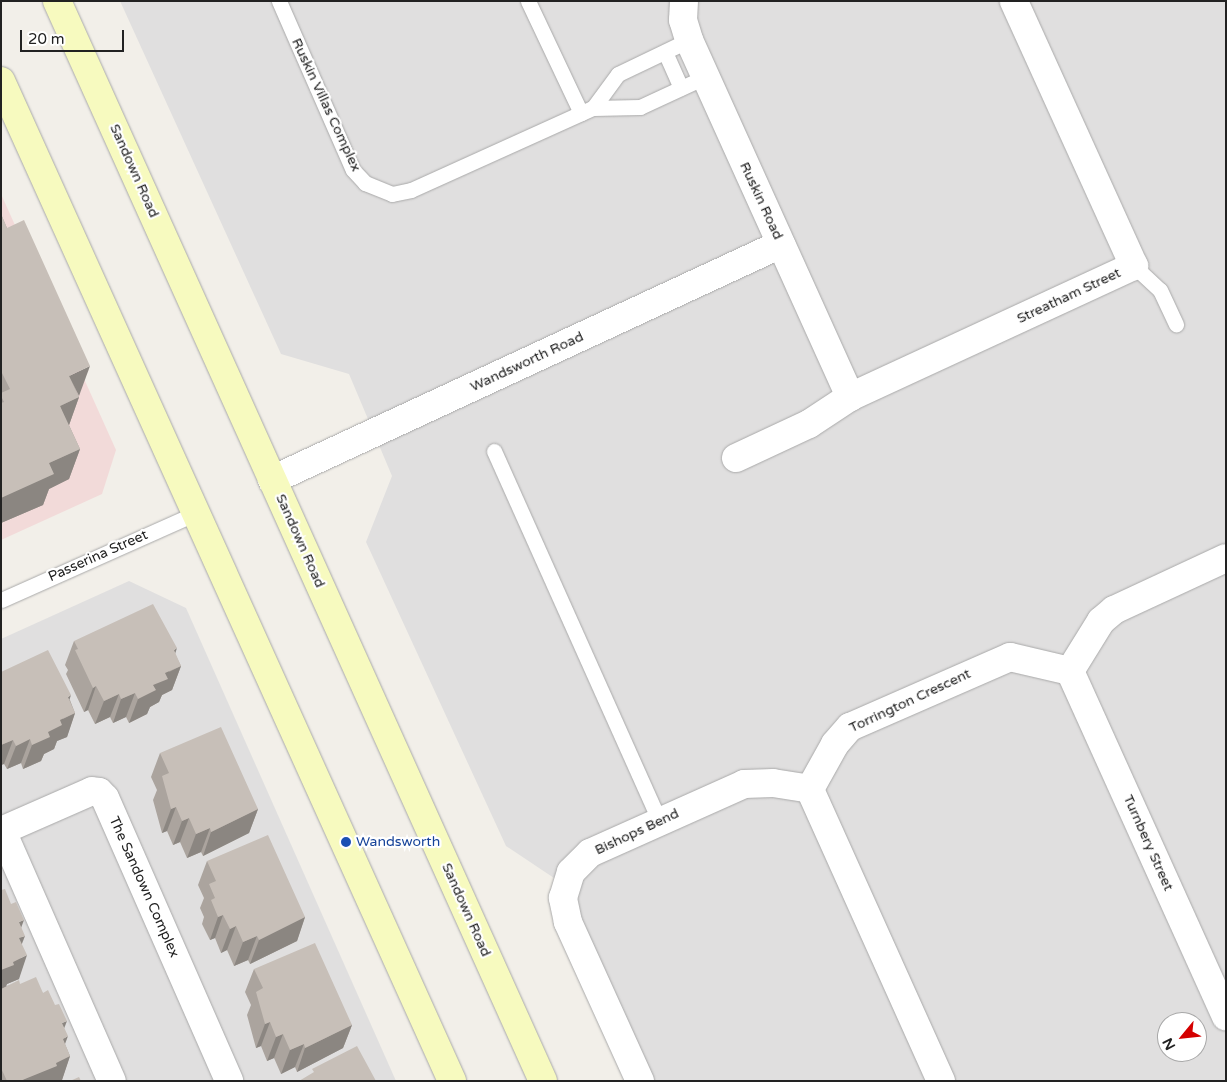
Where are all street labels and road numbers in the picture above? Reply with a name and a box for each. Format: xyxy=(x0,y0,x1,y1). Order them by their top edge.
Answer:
street label: Ruskin Villas Complex xyxy=(288,36,364,174)
street label: Sandown Road xyxy=(106,122,162,220)
street label: Ruskin Road xyxy=(736,160,786,242)
street label: Streatham Street xyxy=(1014,265,1124,327)
street label: Wandsworth Road xyxy=(468,328,586,396)
street label: Sandown Road xyxy=(272,492,328,590)
street label: Passerina Street xyxy=(46,527,150,585)
street label: Torrington Crescent xyxy=(847,665,973,737)
street label: Turnbery Street xyxy=(1119,792,1177,894)
street label: Bishops Bend xyxy=(592,805,682,859)
street label: The Sandown Complex xyxy=(105,814,183,960)
street label: Sandown Road xyxy=(438,861,494,959)

